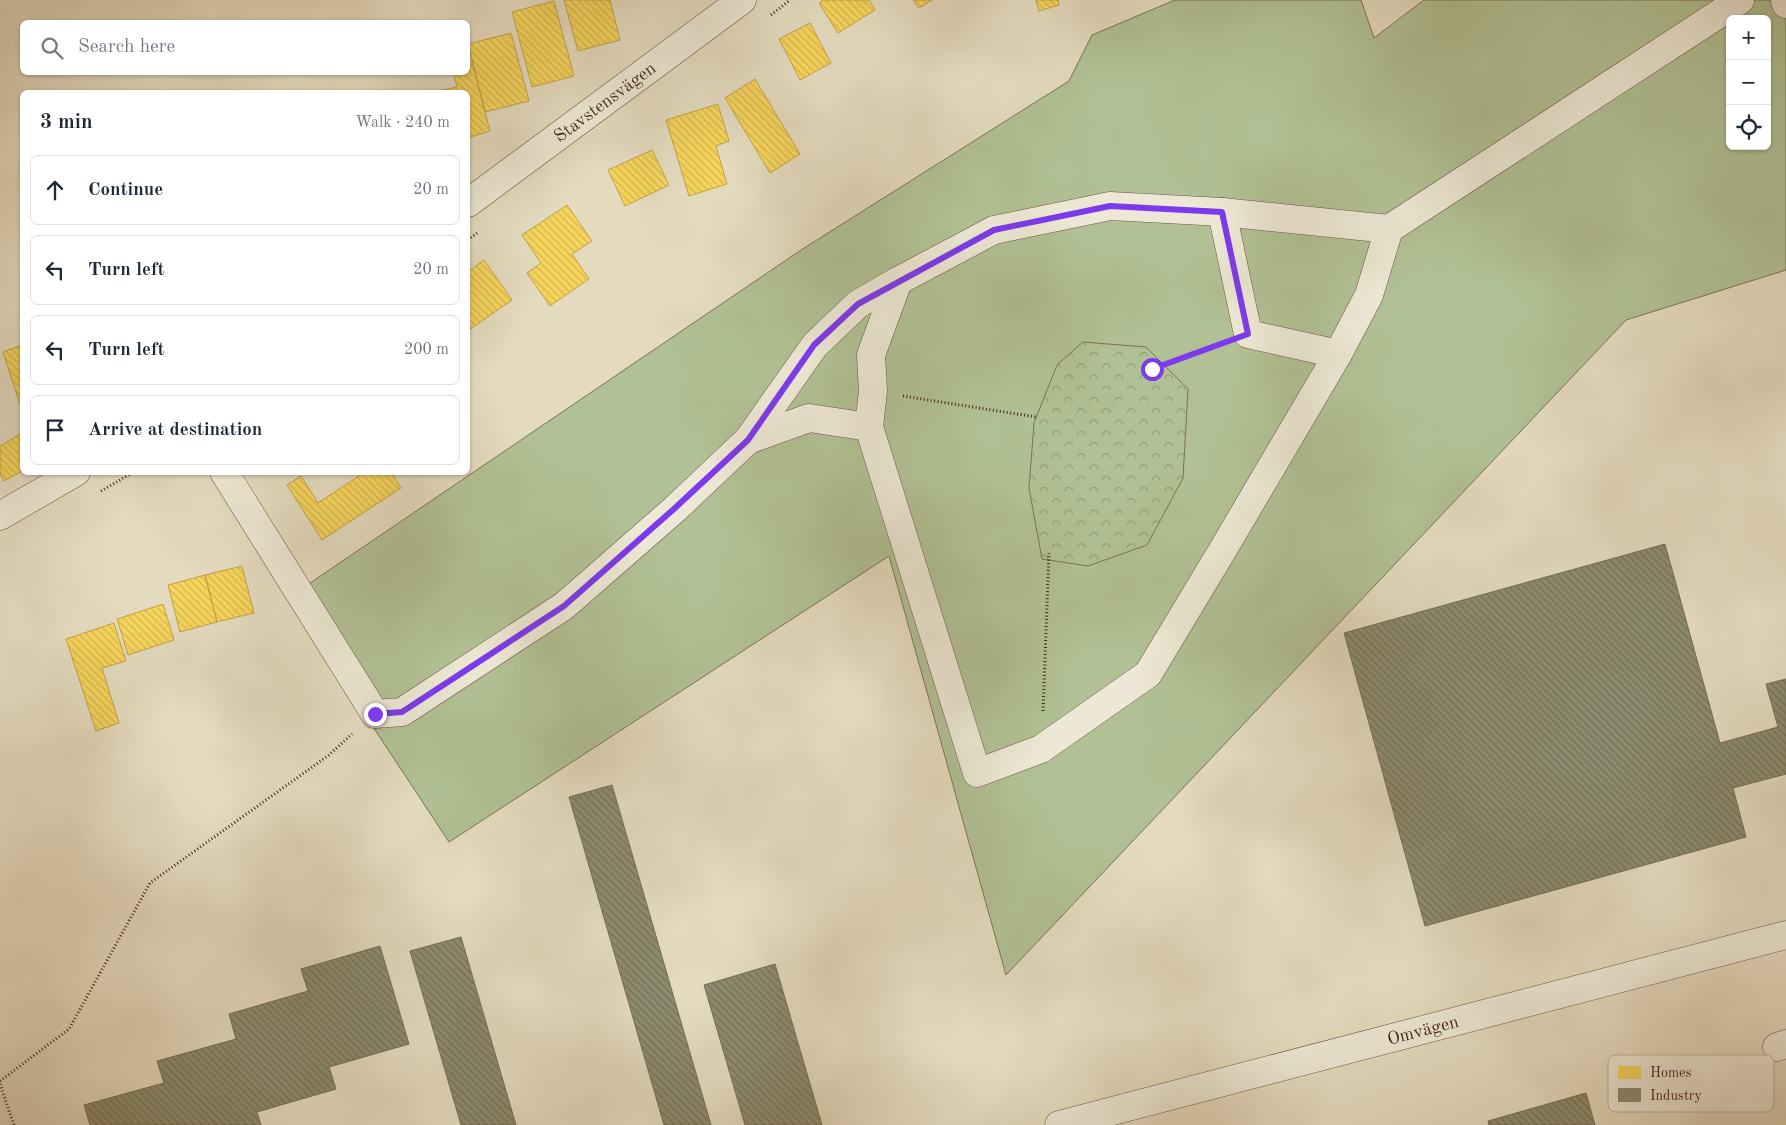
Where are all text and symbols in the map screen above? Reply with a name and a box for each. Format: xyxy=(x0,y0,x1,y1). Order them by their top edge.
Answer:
map controls xyxy=(1726,15,1771,150)
button: + xyxy=(1726,15,1771,60)
search box xyxy=(20,20,470,75)
icon: search xyxy=(38,34,66,62)
text: Search here xyxy=(78,38,175,57)
street label: Stavstensvägen xyxy=(551,59,660,146)
button: − xyxy=(1726,60,1771,105)
button: locate xyxy=(1726,105,1771,150)
text: 3 min xyxy=(40,112,93,133)
text: Walk · 240 m xyxy=(355,115,450,131)
icon: ahead xyxy=(41,176,69,204)
text: Continue xyxy=(88,181,163,200)
text: 20 m xyxy=(413,182,449,198)
icon: left xyxy=(41,256,69,284)
text: Turn left xyxy=(88,261,165,280)
text: 20 m xyxy=(413,262,449,278)
icon: left xyxy=(41,336,69,364)
text: Turn left xyxy=(88,341,165,360)
text: 200 m xyxy=(404,342,449,358)
route start xyxy=(1141,358,1164,381)
icon: arrive xyxy=(41,416,69,444)
text: Arrive at destination xyxy=(88,421,262,440)
route end xyxy=(364,703,387,726)
street label: Omvägen xyxy=(1385,1013,1461,1049)
legend xyxy=(1608,1055,1774,1112)
text: Homes xyxy=(1650,1066,1692,1080)
text: Industry xyxy=(1650,1089,1703,1103)

